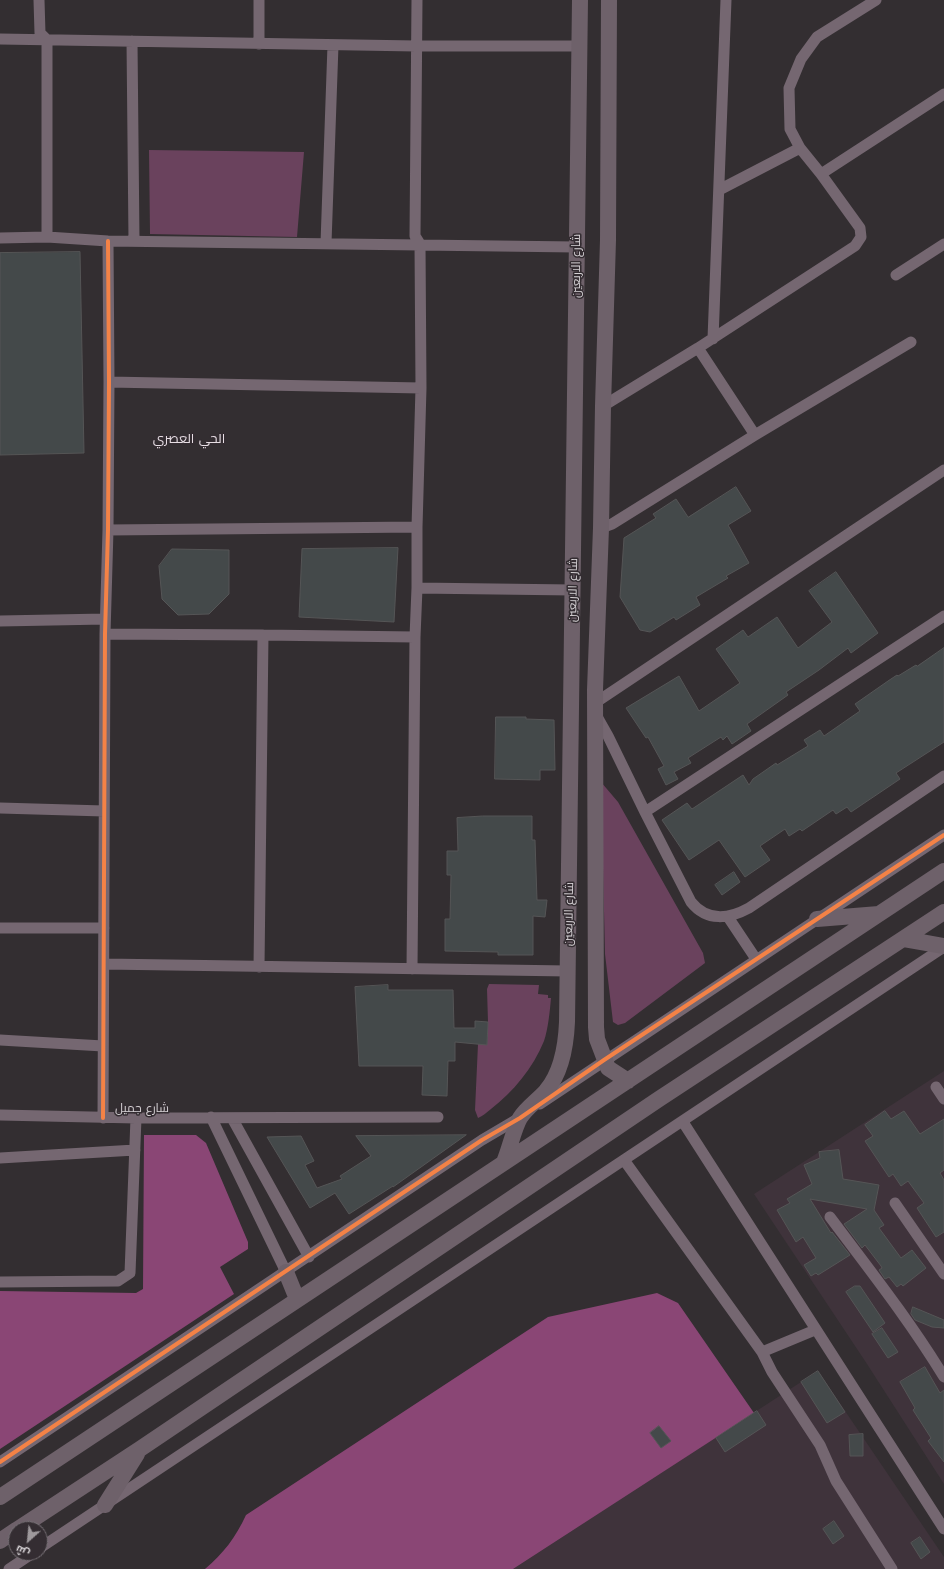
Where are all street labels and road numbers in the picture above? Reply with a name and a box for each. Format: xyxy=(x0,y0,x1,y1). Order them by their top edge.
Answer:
street label: شارع الاربعين xyxy=(569,234,583,298)
street label: شارع الاربعين xyxy=(565,558,581,622)
street label: شارع الاربعين xyxy=(561,882,577,946)
street label: شارع جميل xyxy=(115,1101,169,1115)

